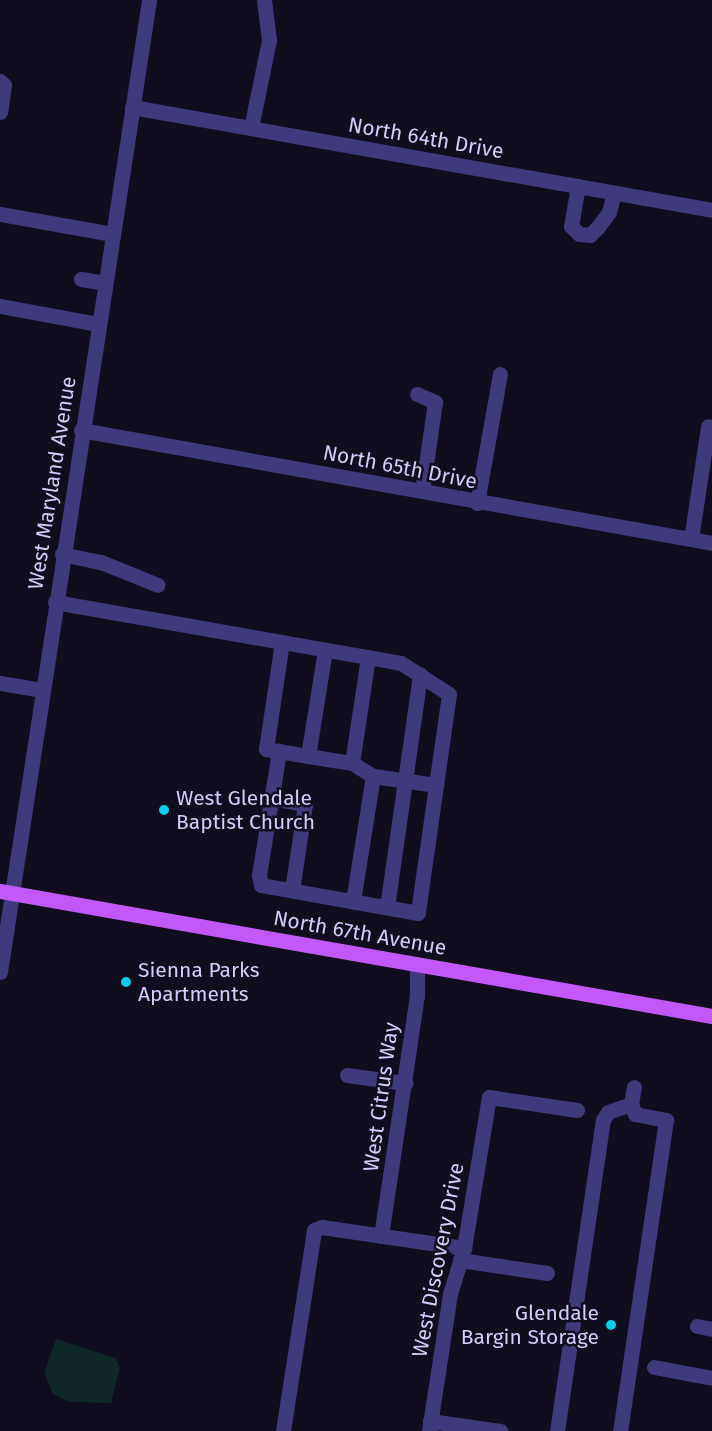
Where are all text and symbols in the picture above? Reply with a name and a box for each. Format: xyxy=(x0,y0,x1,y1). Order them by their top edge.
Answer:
street label: North 64th Drive xyxy=(346,112,506,164)
street label: West Maryland Avenue xyxy=(23,375,81,591)
street label: North 65th Drive xyxy=(321,440,479,494)
place label: West Glendale Baptist Church xyxy=(176,785,315,835)
marker: West Glendale Baptist Church xyxy=(157,803,171,817)
street label: North 67th Avenue xyxy=(271,905,449,961)
place label: Sienna Parks Apartments xyxy=(138,957,259,1007)
marker: Sienna Parks Apartments xyxy=(119,975,133,989)
street label: West Citrus Way xyxy=(358,1021,404,1173)
street label: West Discovery Drive xyxy=(407,1161,469,1359)
place label: Glendale Bargin Storage xyxy=(461,1300,599,1350)
marker: Glendale Bargin Storage xyxy=(604,1318,618,1332)

